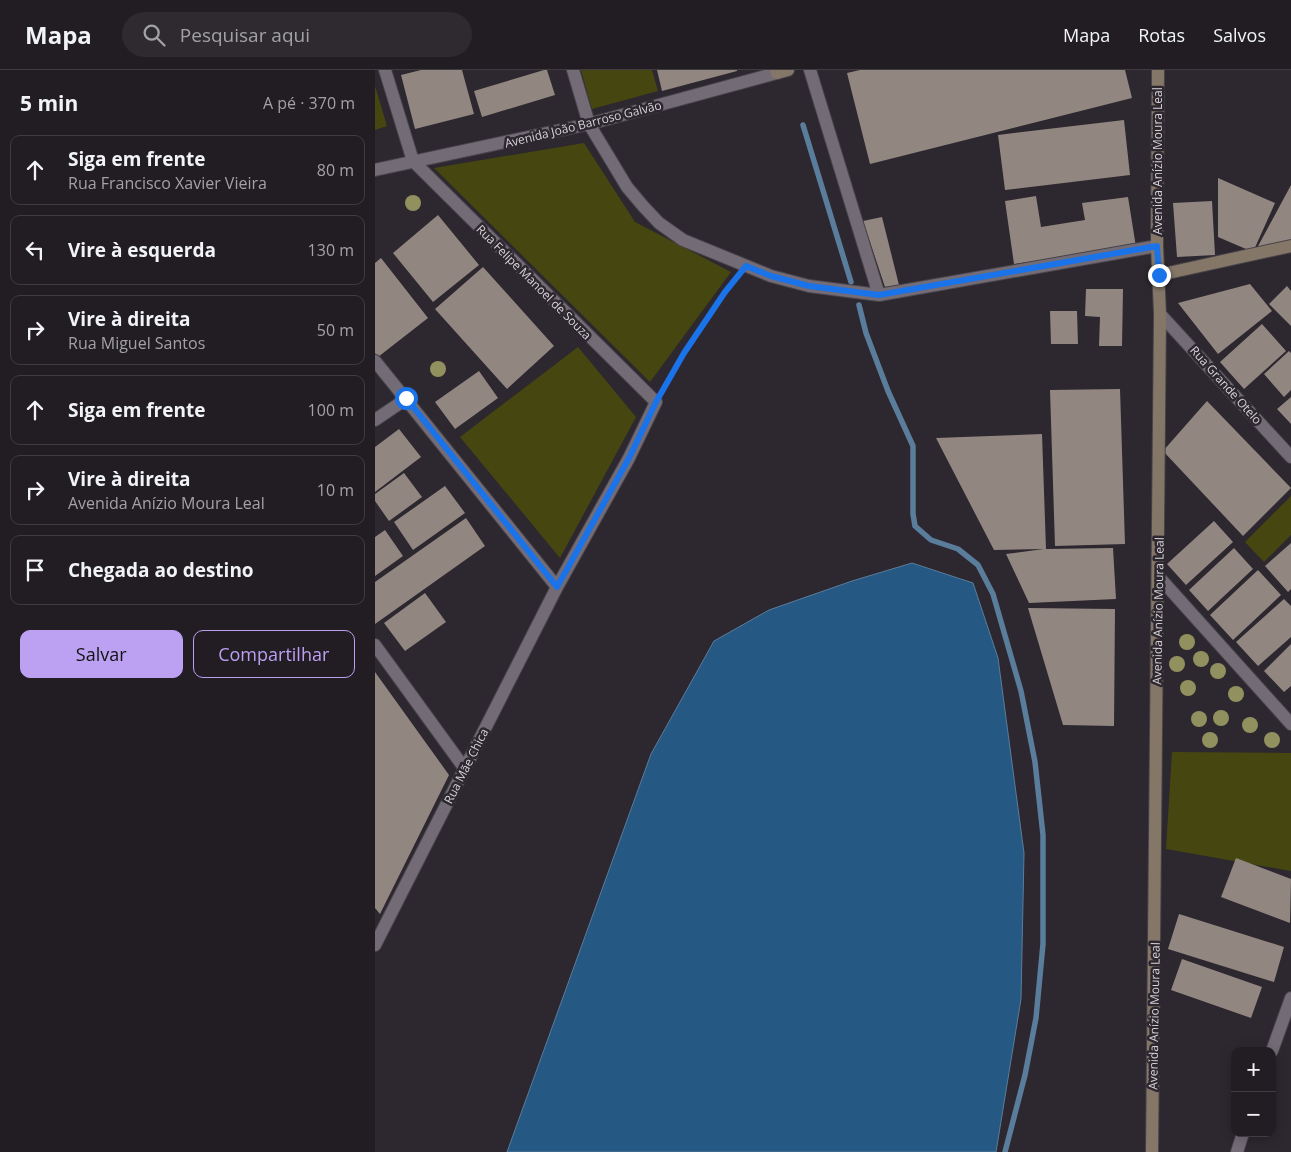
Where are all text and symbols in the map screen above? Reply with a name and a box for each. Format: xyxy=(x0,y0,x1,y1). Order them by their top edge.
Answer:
search box xyxy=(122,12,472,57)
text: Mapa xyxy=(25,18,92,51)
icon: search xyxy=(140,21,168,49)
text: Pesquisar aqui xyxy=(180,22,310,48)
text: Mapa xyxy=(1063,23,1110,47)
text: Rotas xyxy=(1138,23,1185,47)
text: Salvos xyxy=(1213,23,1266,47)
street label: Avenida Anízio Moura Leal xyxy=(1149,87,1166,235)
text: 5 min xyxy=(20,89,78,117)
text: A pé · 370 m xyxy=(263,92,355,114)
street label: Avenida João Barroso Galvão xyxy=(503,96,663,152)
text: Siga em frente xyxy=(68,146,205,172)
icon: ahead xyxy=(21,156,49,184)
text: 80 m xyxy=(317,159,354,181)
text: Rua Francisco Xavier Vieira xyxy=(68,172,267,194)
street label: Rua Felipe Manoel de Souza xyxy=(473,221,595,343)
icon: left xyxy=(21,236,49,264)
text: Vire à esquerda xyxy=(68,237,216,263)
text: 130 m xyxy=(308,239,354,261)
route end xyxy=(1148,264,1171,287)
text: Vire à direita xyxy=(68,306,191,332)
icon: right xyxy=(21,316,49,344)
text: 50 m xyxy=(317,319,354,341)
text: Rua Miguel Santos xyxy=(68,332,205,354)
street label: Rua Grande Otelo xyxy=(1186,342,1266,428)
route start xyxy=(395,387,418,410)
icon: ahead xyxy=(21,396,49,424)
text: Siga em frente xyxy=(68,397,205,423)
text: 100 m xyxy=(308,399,354,421)
text: Vire à direita xyxy=(68,466,191,492)
icon: right xyxy=(21,476,49,504)
text: 10 m xyxy=(317,479,354,501)
text: Avenida Anízio Moura Leal xyxy=(68,492,265,514)
street label: Avenida Anízio Moura Leal xyxy=(1148,537,1168,685)
icon: arrive xyxy=(21,556,49,584)
text: Chegada ao destino xyxy=(68,557,254,583)
button: Salvar xyxy=(20,630,183,678)
button: Compartilhar xyxy=(193,630,355,678)
street label: Rua Mãe Chica xyxy=(440,726,492,806)
street label: Avenida Anízio Moura Leal xyxy=(1144,942,1164,1090)
map controls xyxy=(1231,1047,1276,1137)
button: + xyxy=(1231,1047,1276,1092)
button: − xyxy=(1231,1092,1276,1137)

